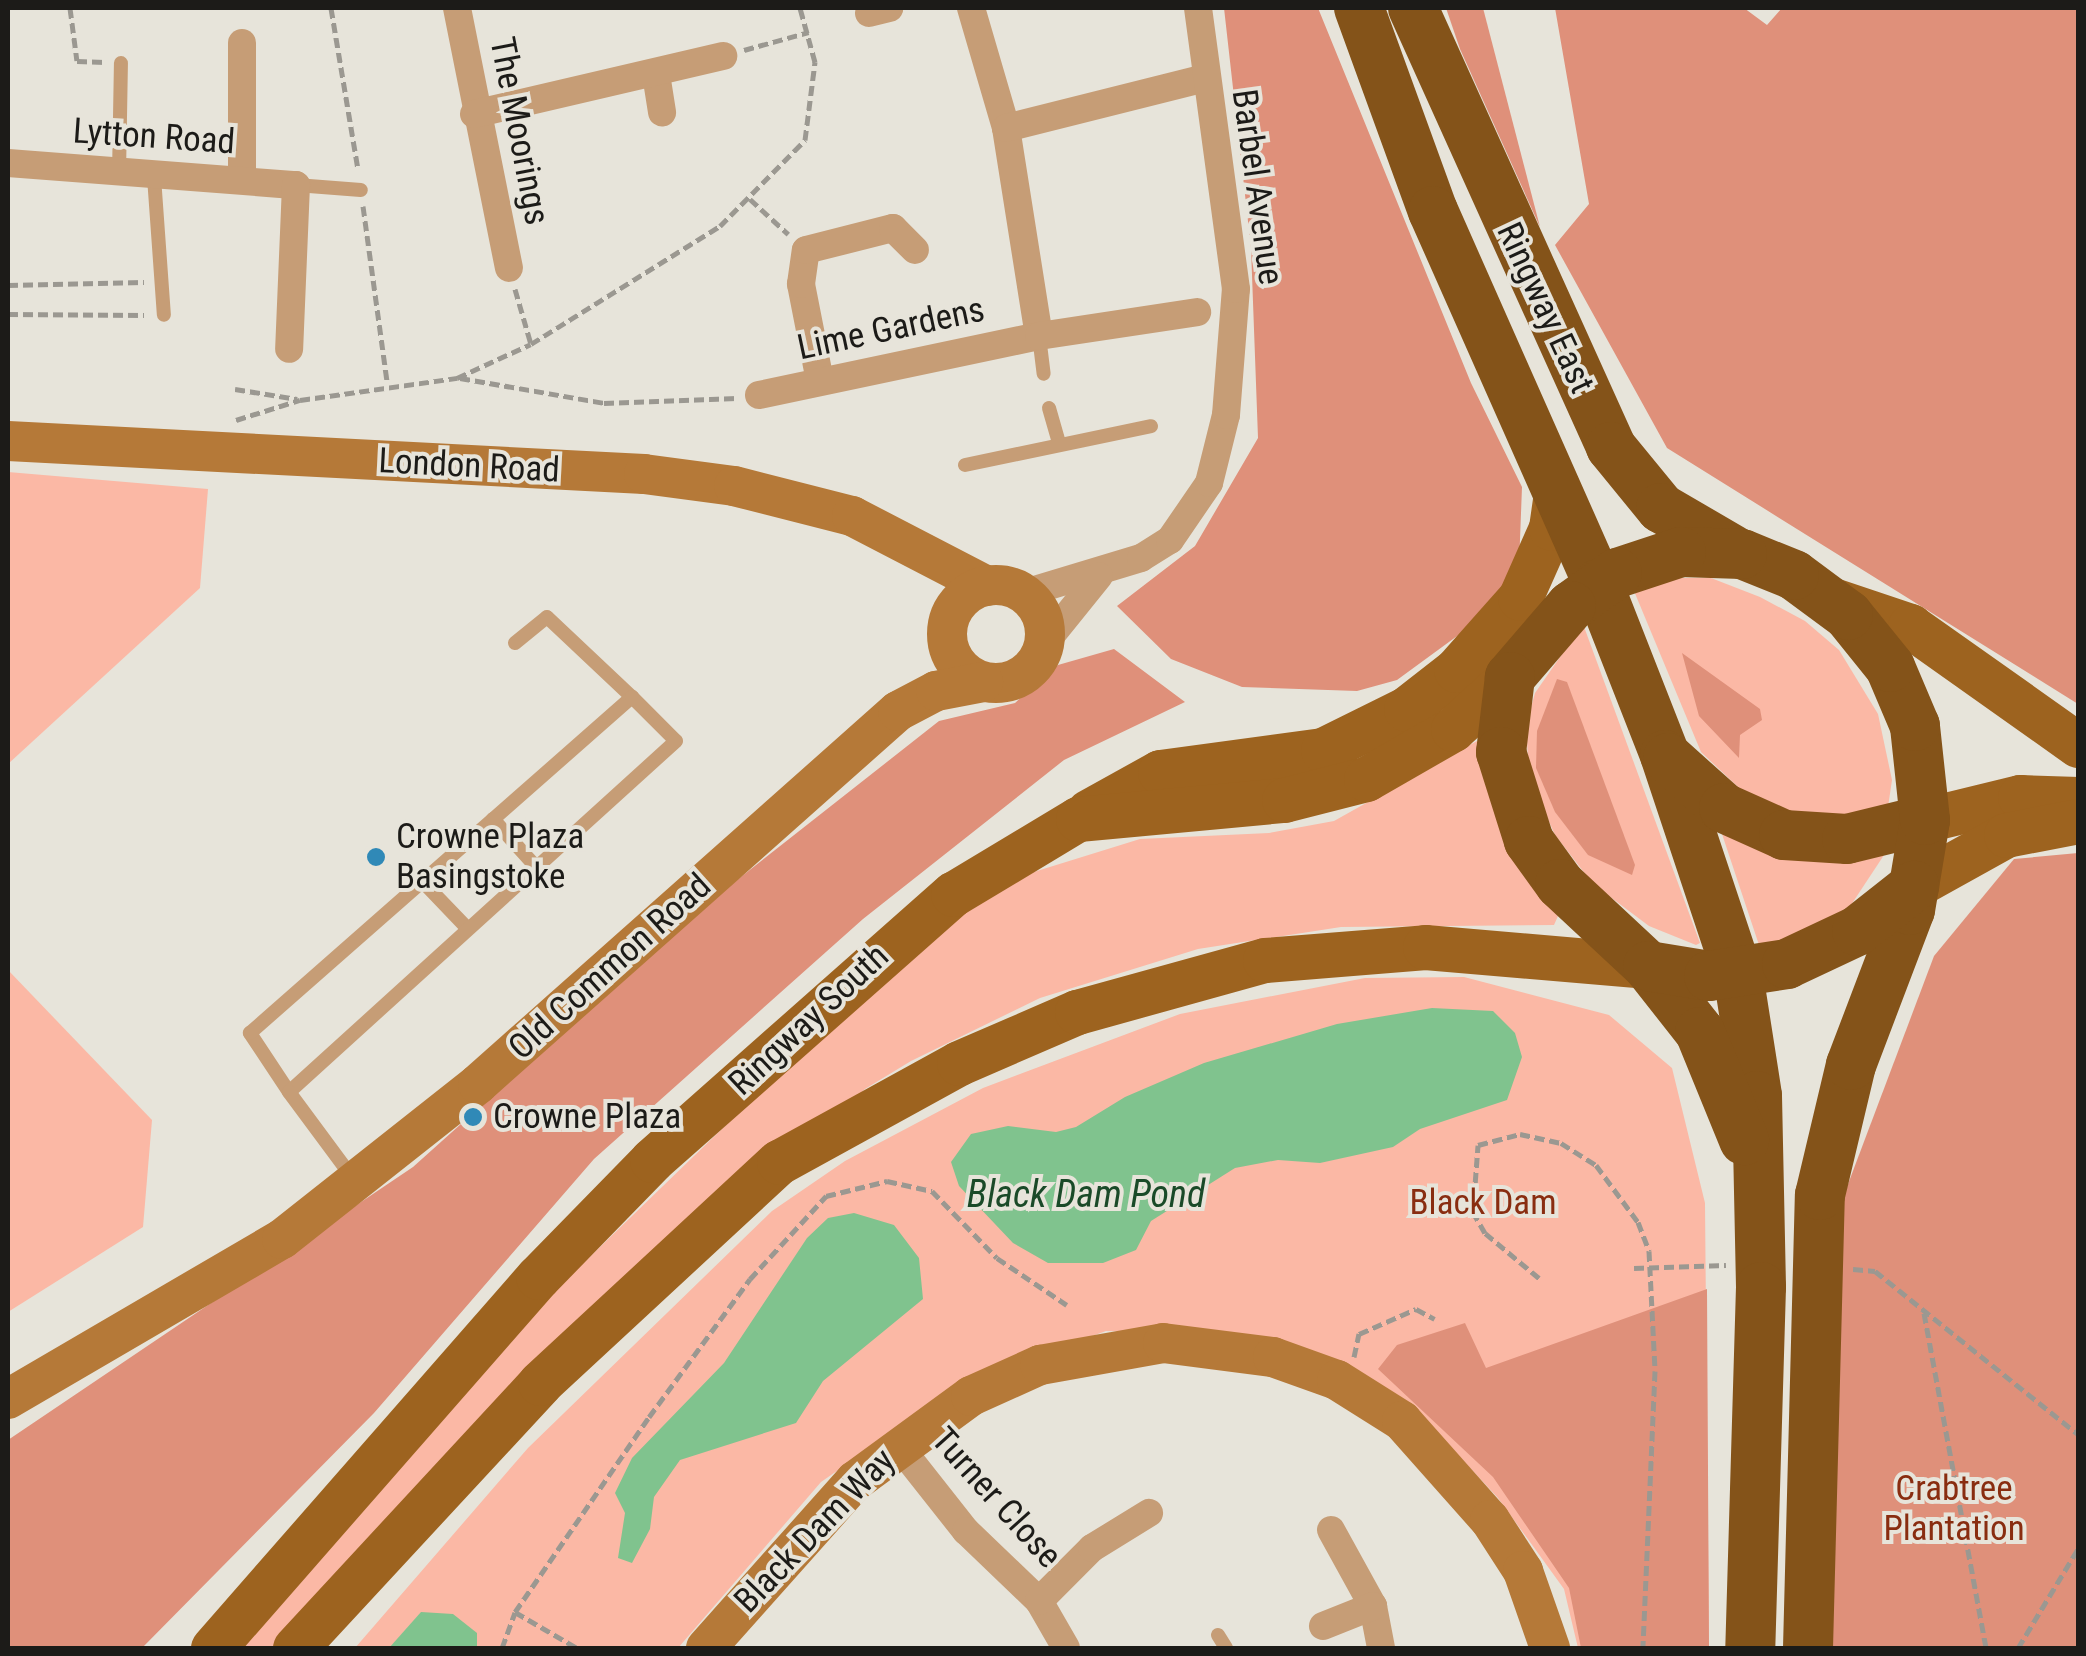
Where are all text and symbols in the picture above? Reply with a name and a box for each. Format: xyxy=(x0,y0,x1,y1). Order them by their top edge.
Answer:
street label: The Moorings xyxy=(480,34,558,228)
street label: Barbel Avenue xyxy=(1222,87,1292,287)
street label: Lytton Road xyxy=(72,110,236,164)
street label: Ringway East xyxy=(1487,216,1603,400)
street label: Lime Gardens xyxy=(794,289,988,369)
street label: London Road xyxy=(377,440,561,492)
place label: Crowne Plaza Basingstoke xyxy=(396,816,584,898)
marker: Crowne Plaza Basingstoke xyxy=(365,846,387,868)
street label: Old Common Road xyxy=(500,865,720,1069)
street label: Ringway South xyxy=(721,936,897,1104)
place label: Crowne Plaza xyxy=(493,1096,681,1138)
marker: Crowne Plaza xyxy=(462,1106,484,1128)
water label: Black Dam Pond xyxy=(967,1172,1205,1218)
park label: Black Dam xyxy=(1410,1182,1556,1224)
street label: Turner Close xyxy=(922,1419,1070,1577)
street label: Black Dam Way xyxy=(726,1440,904,1622)
park label: Crabtree Plantation xyxy=(1883,1468,2025,1550)

